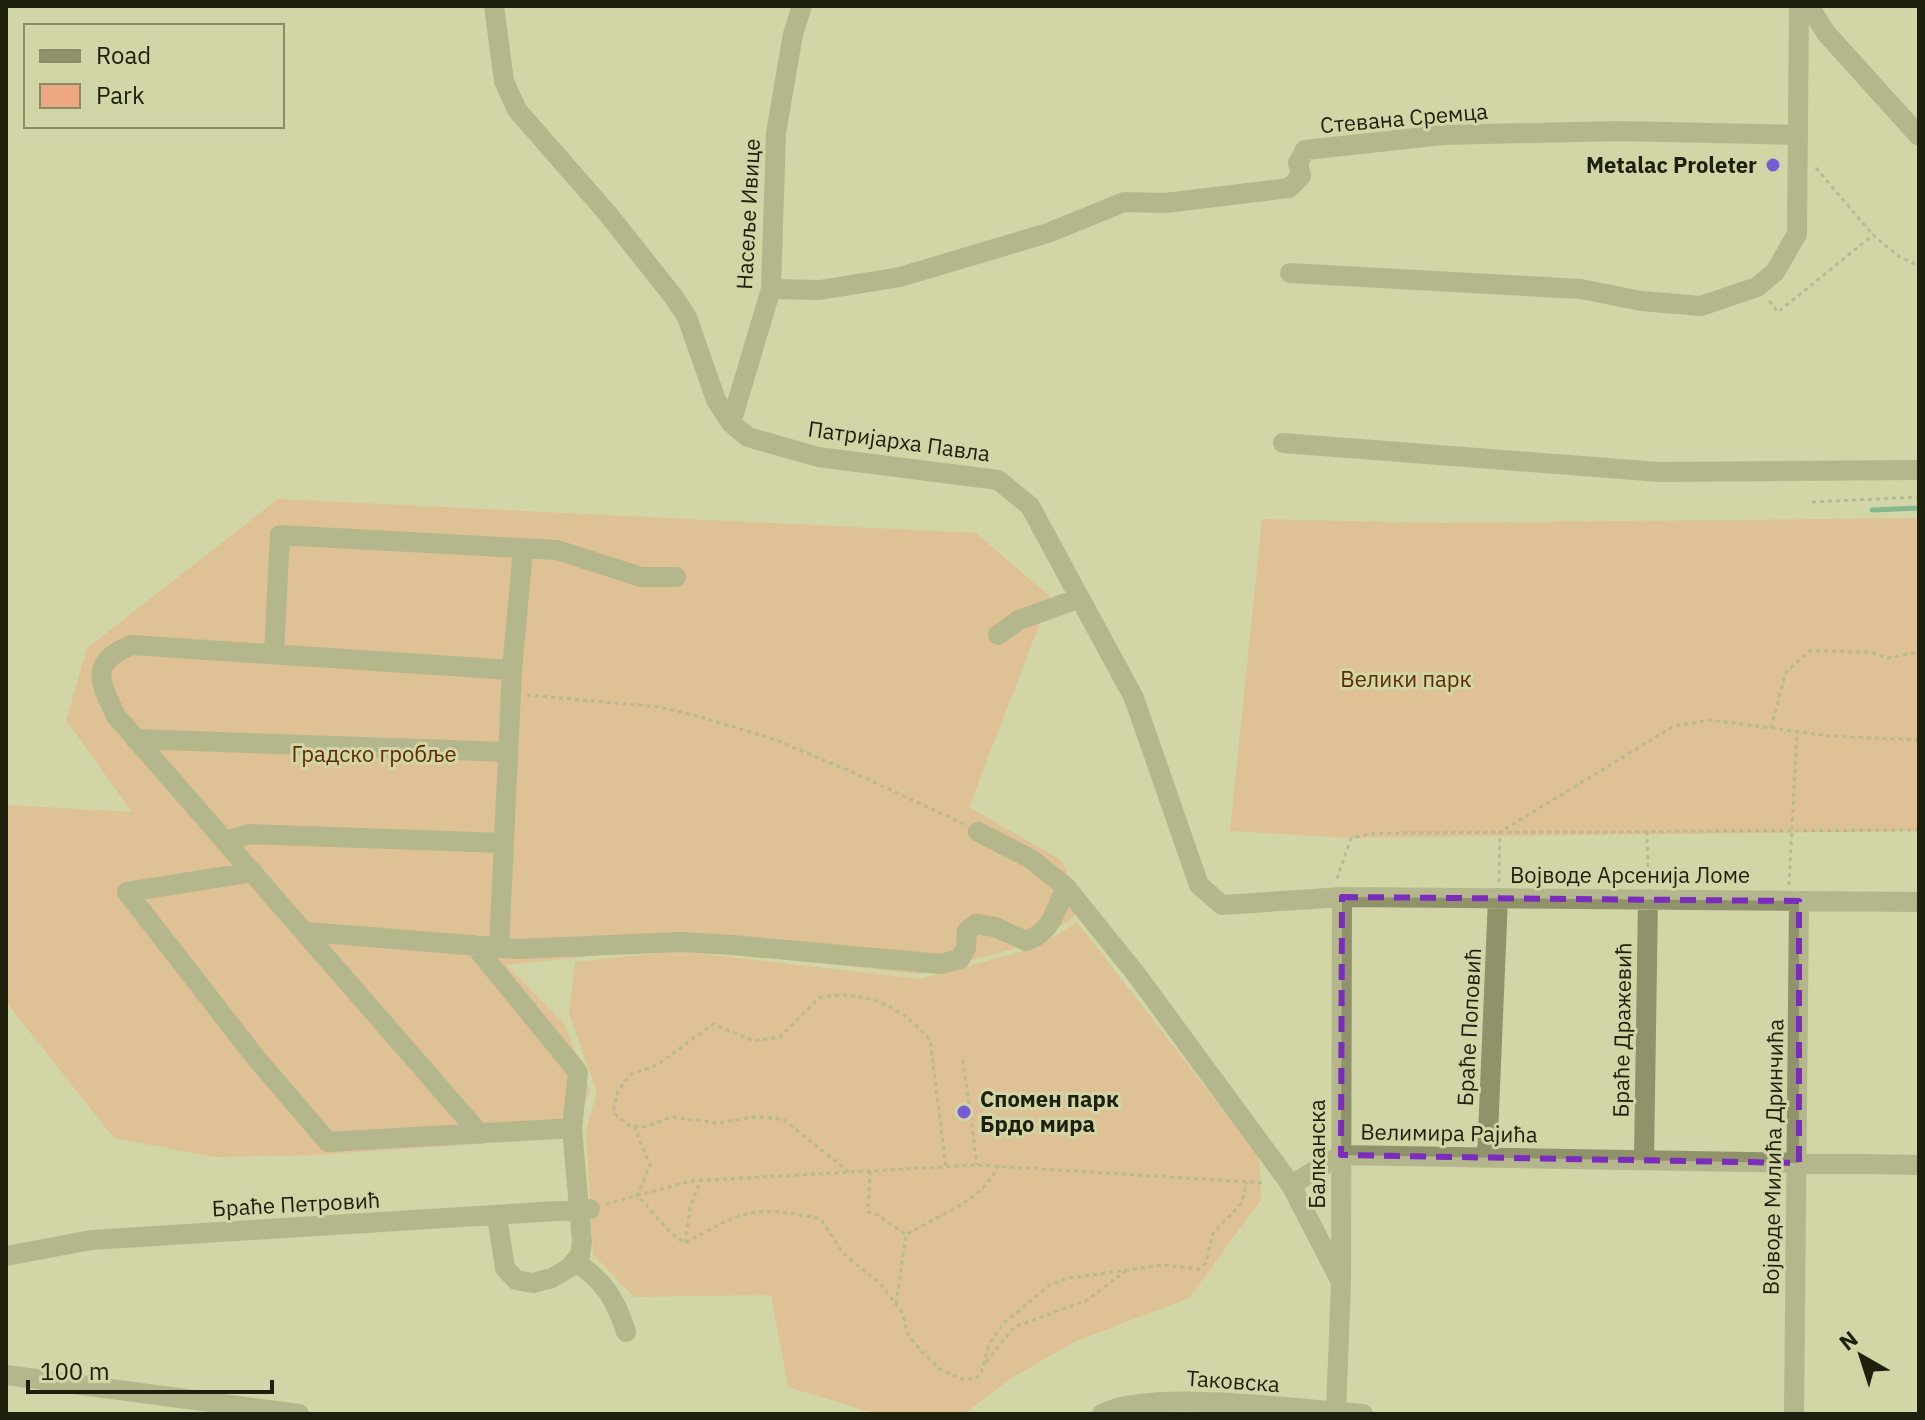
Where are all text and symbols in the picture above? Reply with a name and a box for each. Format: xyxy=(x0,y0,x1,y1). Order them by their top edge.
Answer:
legend xyxy=(24,24,284,128)
text: Road xyxy=(96,39,151,71)
text: Park xyxy=(96,79,145,111)
street label: Стевана Сремца xyxy=(1319,96,1489,139)
street label: Насеље Ивице xyxy=(729,138,766,290)
place label: Metalac Proleter xyxy=(1586,150,1757,179)
marker: Metalac Proleter xyxy=(1764,156,1782,174)
street label: Патријарха Павла xyxy=(806,413,992,468)
park label: Велики парк xyxy=(1340,664,1472,693)
park label: Градско гробље xyxy=(291,739,457,768)
street label: Војводе Арсенија Ломе xyxy=(1510,860,1750,889)
street label: Браће Дражевић xyxy=(1605,942,1638,1118)
street label: Браће Поповић xyxy=(1450,947,1487,1107)
street label: Војводе Милића Дринчића xyxy=(1756,1018,1789,1295)
place label: Спомен парк Брдо мира xyxy=(980,1084,1119,1138)
street label: Балканска xyxy=(1302,1099,1331,1209)
marker: Спомен парк Брдо мира xyxy=(955,1103,973,1121)
street label: Велимира Рајића xyxy=(1360,1116,1538,1149)
street label: Браће Петровић xyxy=(211,1185,381,1222)
north arrow xyxy=(1821,1316,1901,1396)
text: N xyxy=(1833,1324,1863,1356)
scale bar xyxy=(28,1344,272,1394)
text: 100 m xyxy=(40,1355,110,1387)
street label: Таковска xyxy=(1185,1363,1281,1398)

